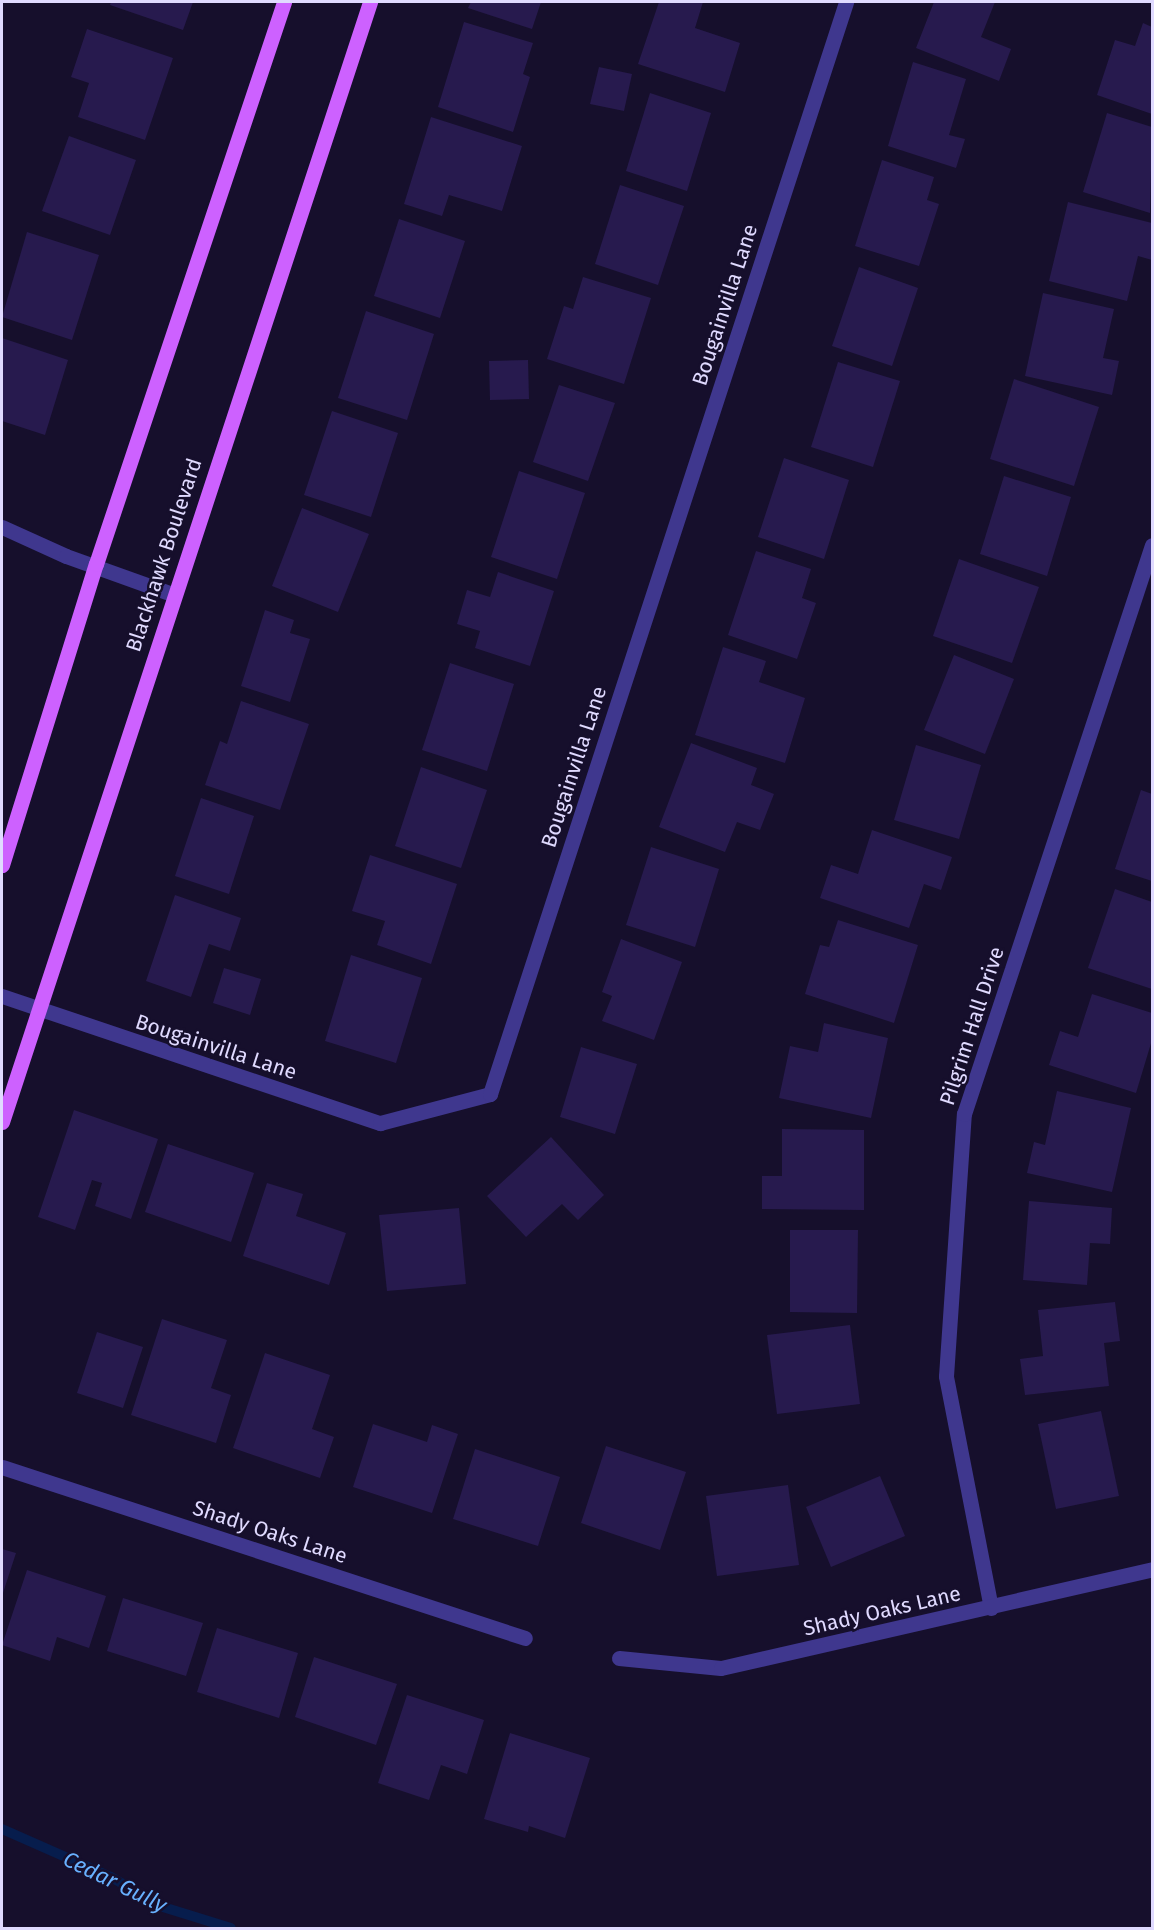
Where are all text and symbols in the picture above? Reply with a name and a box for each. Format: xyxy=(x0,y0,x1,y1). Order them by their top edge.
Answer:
street label: Bougainvilla Lane xyxy=(687,221,763,389)
street label: Blackhawk Boulevard xyxy=(121,455,207,655)
street label: Bougainvilla Lane xyxy=(536,683,612,851)
street label: Pilgrim Hall Drive xyxy=(934,943,1010,1109)
street label: Bougainvilla Lane xyxy=(132,1009,300,1085)
street label: Shady Oaks Lane xyxy=(190,1495,350,1569)
street label: Shady Oaks Lane xyxy=(801,1581,963,1641)
water label: Cedar Gully xyxy=(59,1846,171,1918)

